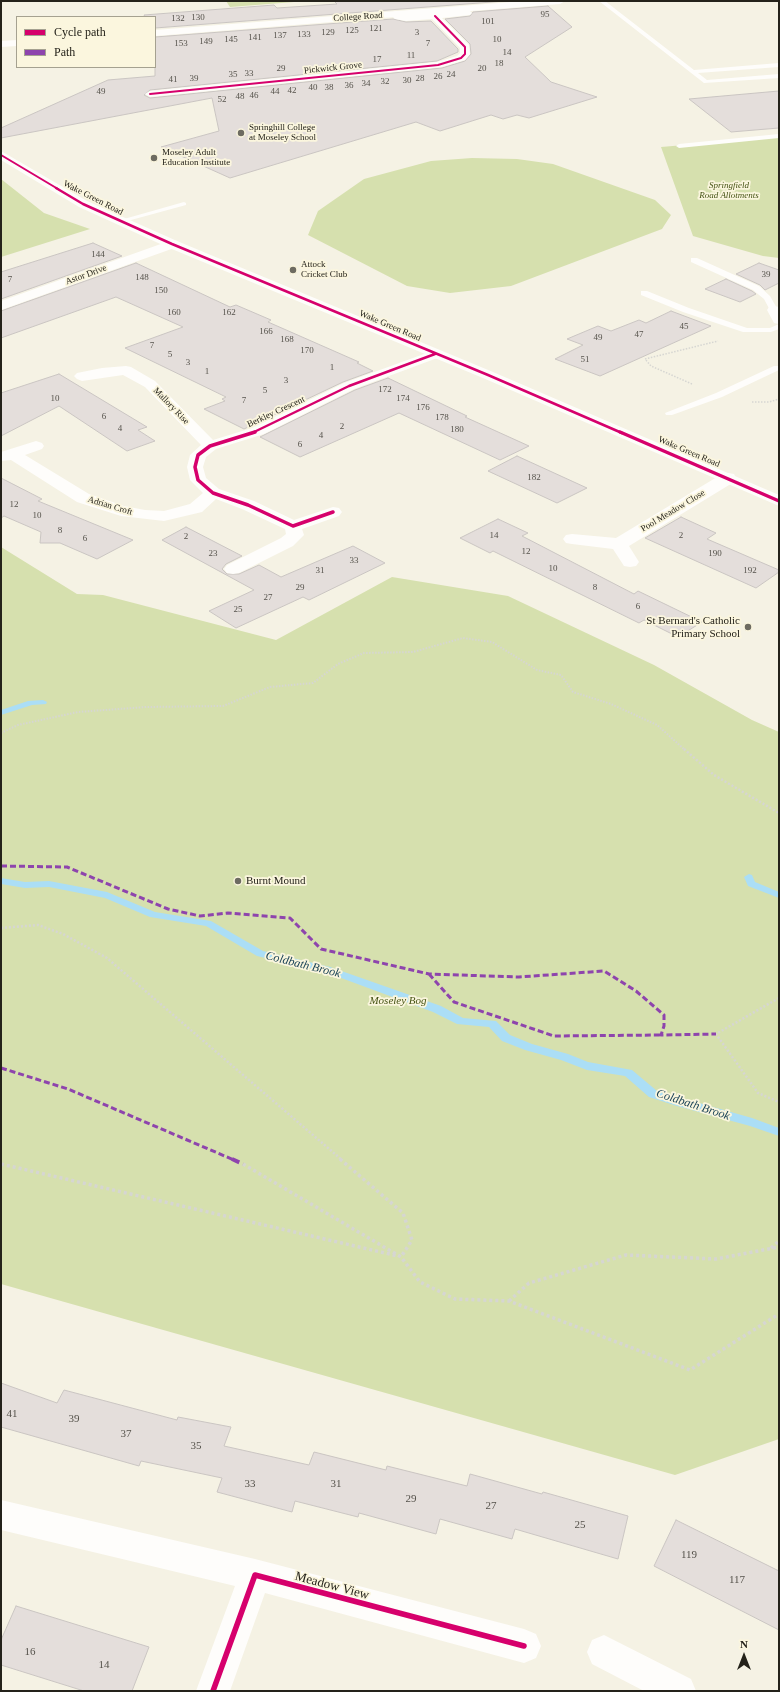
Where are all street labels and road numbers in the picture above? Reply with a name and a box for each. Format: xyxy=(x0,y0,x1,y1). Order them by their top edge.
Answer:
street label: College Road xyxy=(333,10,383,24)
street label: Pickwick Grove xyxy=(303,60,363,76)
street label: Wake Green Road xyxy=(61,178,125,218)
street label: Astor Drive xyxy=(64,263,108,287)
street label: Wake Green Road xyxy=(358,308,422,344)
street label: Mallory Rise xyxy=(151,385,191,427)
street label: Berkley Crescent xyxy=(246,394,306,430)
street label: Wake Green Road xyxy=(657,434,721,470)
street label: Pool Meadow Close xyxy=(639,488,707,534)
street label: Adrian Croft xyxy=(86,494,134,518)
street label: Meadow View xyxy=(293,1569,371,1603)

